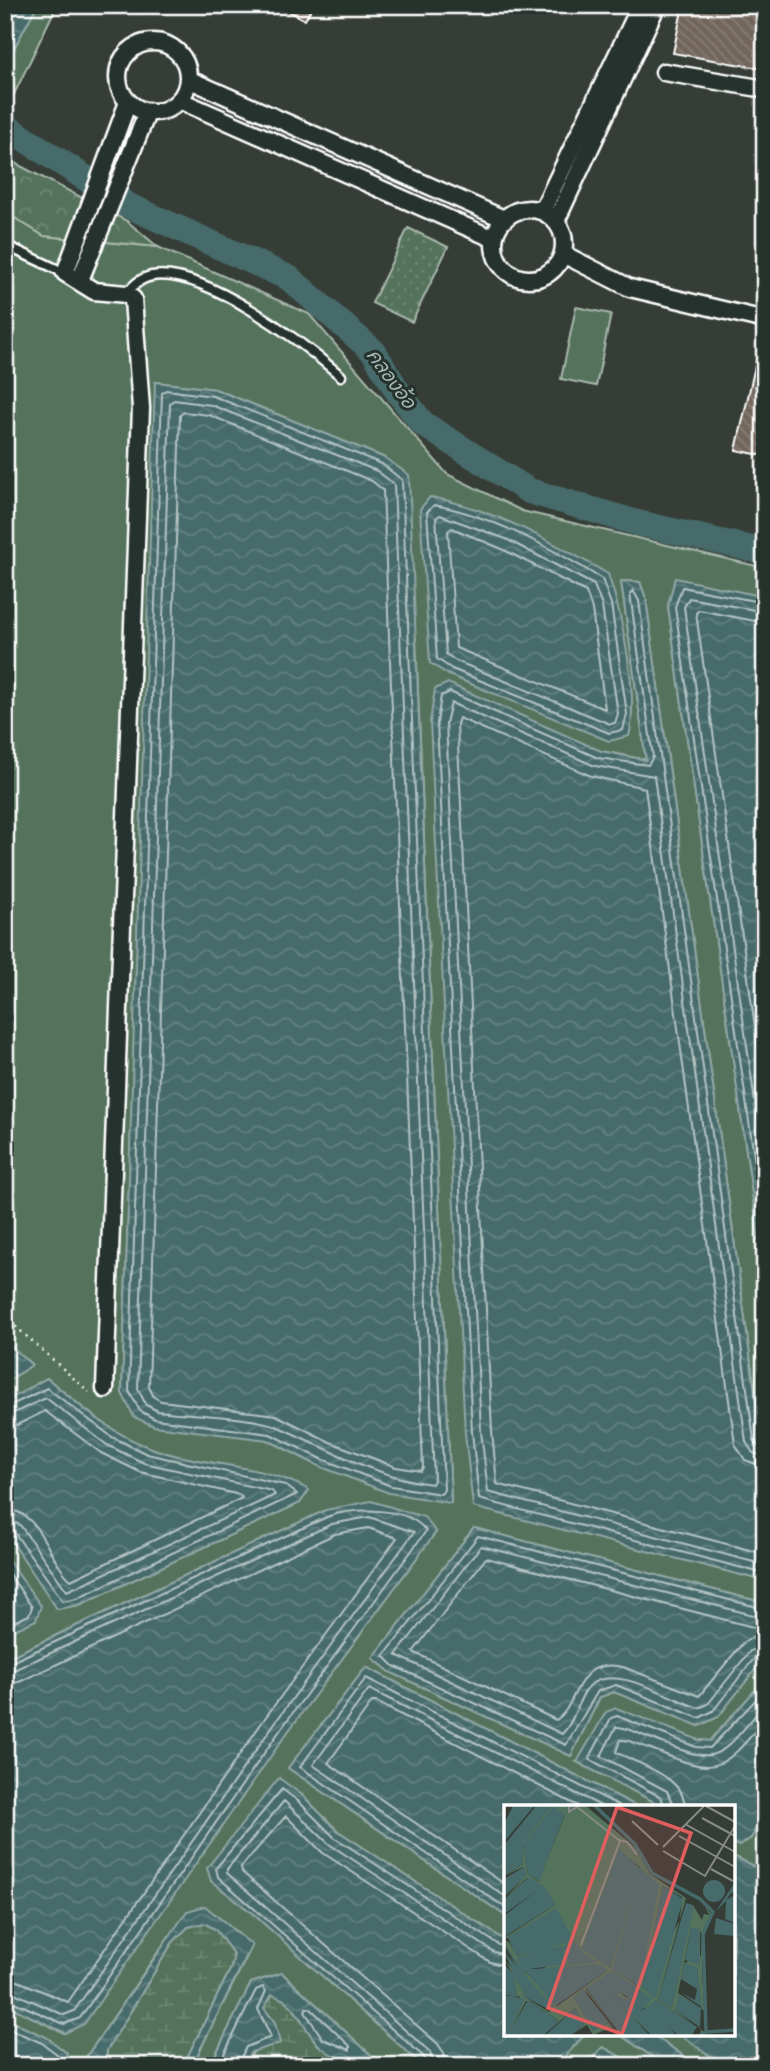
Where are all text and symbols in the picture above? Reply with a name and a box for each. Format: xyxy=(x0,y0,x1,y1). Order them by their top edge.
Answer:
water label: คลองอ้อ xyxy=(361,344,422,414)
inset map xyxy=(504,1805,735,2036)

